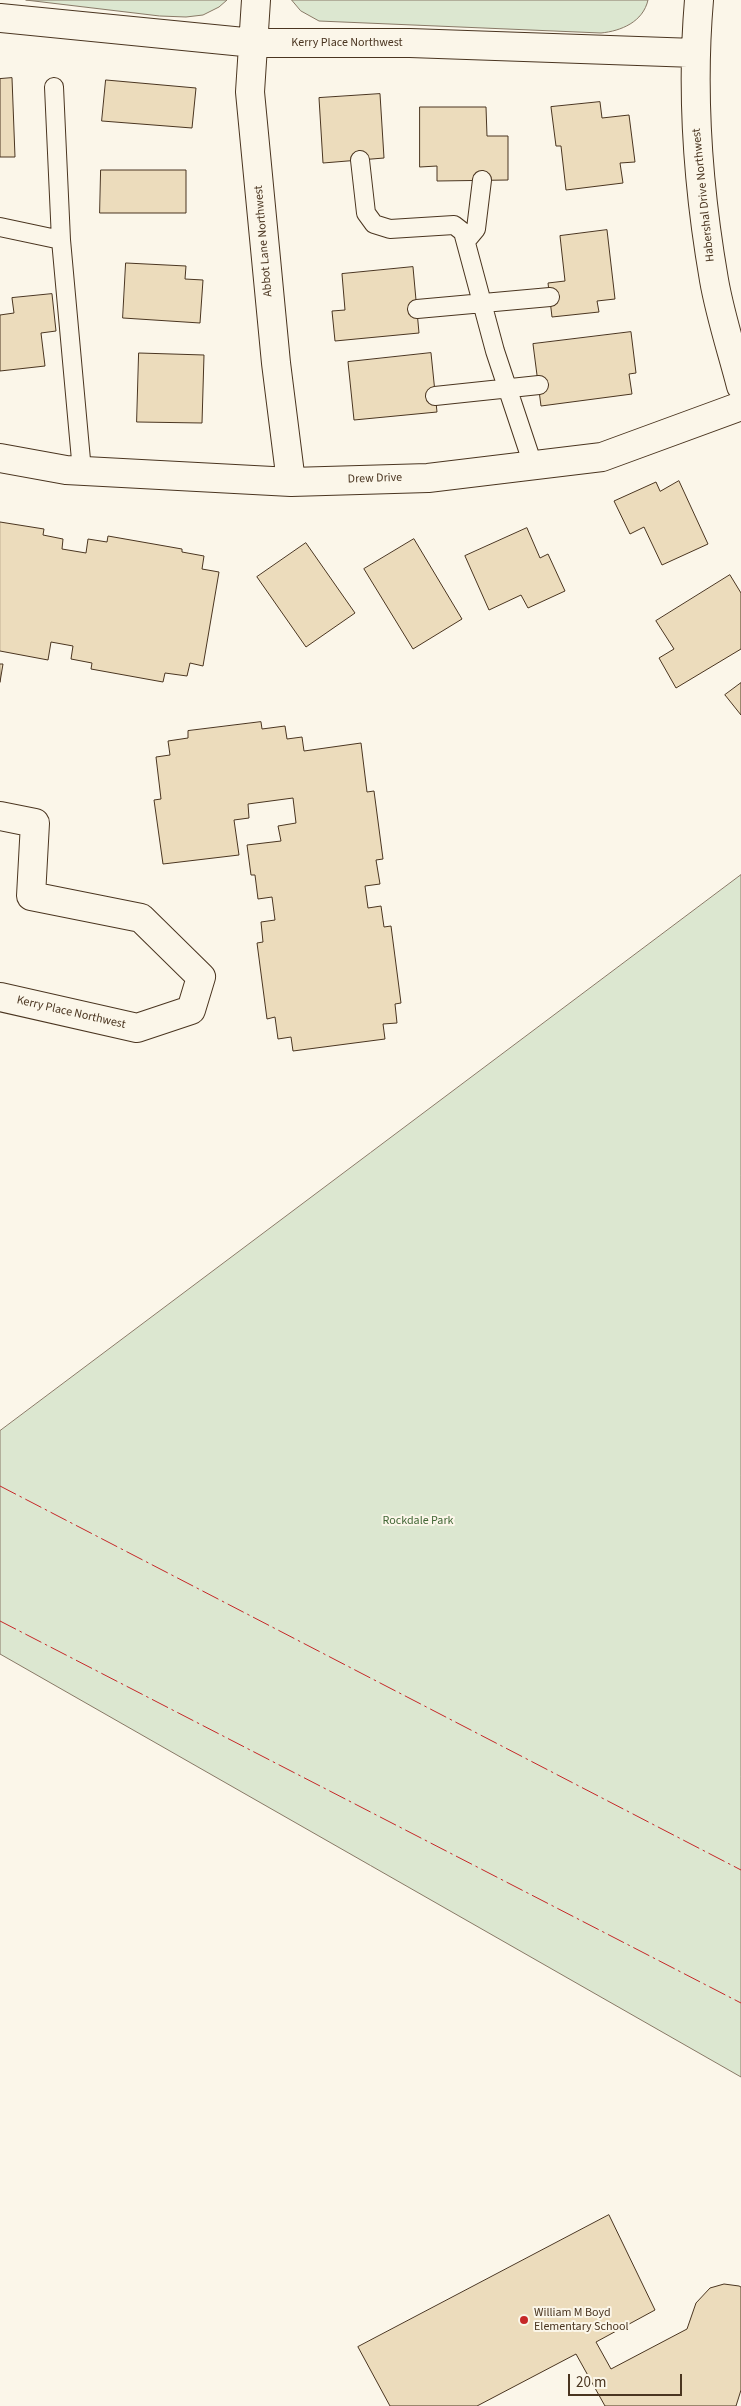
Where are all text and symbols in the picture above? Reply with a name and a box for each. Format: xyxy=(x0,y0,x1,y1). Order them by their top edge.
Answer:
street label: Kerry Place Northwest xyxy=(291,36,403,50)
street label: Habershal Drive Northwest xyxy=(690,127,718,263)
street label: Abbot Lane Northwest xyxy=(252,185,276,297)
street label: Drew Drive xyxy=(348,471,402,487)
street label: Kerry Place Northwest xyxy=(15,993,127,1033)
park label: Rockdale Park xyxy=(383,1514,453,1528)
place label: William M Boyd Elementary School xyxy=(534,2306,629,2334)
marker: William M Boyd Elementary School xyxy=(518,2314,530,2326)
scale bar xyxy=(571,2364,685,2396)
text: 20 m xyxy=(576,2372,606,2393)

